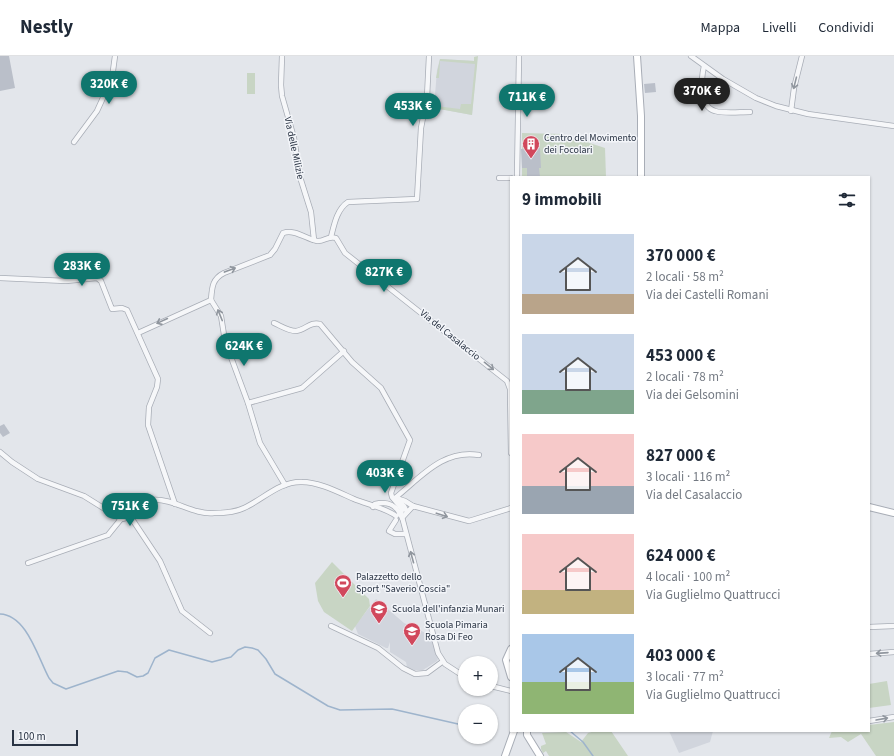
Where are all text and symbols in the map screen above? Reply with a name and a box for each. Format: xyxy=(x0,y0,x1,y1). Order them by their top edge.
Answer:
text: Nestly xyxy=(20,14,73,41)
text: Mappa xyxy=(700,18,740,38)
text: Livelli xyxy=(762,18,796,38)
text: Condividi xyxy=(818,18,874,38)
pin: 320K € xyxy=(76,71,142,105)
text: 320K € xyxy=(90,75,128,93)
one-way arrow xyxy=(791,76,799,89)
pin: 370K € xyxy=(669,78,735,112)
text: 370K € xyxy=(683,82,721,100)
pin: 711K € xyxy=(494,84,560,118)
text: 711K € xyxy=(508,88,546,106)
pin: 453K € xyxy=(380,93,446,127)
text: 453K € xyxy=(394,97,432,115)
street label: Via delle Milizie xyxy=(281,115,307,181)
place label: Centro del Movimento dei Focolari xyxy=(544,131,637,157)
building icon: Centro del Movimento dei Focolari xyxy=(521,134,541,159)
text: 9 immobili xyxy=(522,188,602,212)
icon: filters xyxy=(836,189,858,211)
text: 370 000 € xyxy=(646,244,716,268)
icon: home xyxy=(554,250,602,298)
pin: 283K € xyxy=(49,253,115,287)
text: 283K € xyxy=(63,257,101,275)
pin: 827K € xyxy=(351,259,417,293)
text: 827K € xyxy=(365,263,403,281)
one-way arrow xyxy=(224,266,236,274)
text: 2 locali · 58 m² xyxy=(646,268,724,286)
text: Via dei Castelli Romani xyxy=(646,286,769,304)
street label: Via del Casalaccio xyxy=(417,306,483,364)
one-way arrow xyxy=(215,309,223,321)
one-way arrow xyxy=(157,318,169,325)
pin: 624K € xyxy=(211,333,277,367)
text: 624K € xyxy=(225,337,263,355)
text: 453 000 € xyxy=(646,344,716,368)
icon: home xyxy=(554,350,602,398)
one-way arrow xyxy=(484,362,495,371)
text: 2 locali · 78 m² xyxy=(646,368,724,386)
text: Via dei Gelsomini xyxy=(646,386,739,404)
text: 827 000 € xyxy=(646,444,716,468)
icon: home xyxy=(554,450,602,498)
pin: 403K € xyxy=(352,460,418,494)
text: 403K € xyxy=(366,464,404,482)
text: 3 locali · 116 m² xyxy=(646,468,730,486)
text: Via del Casalaccio xyxy=(646,486,742,504)
pin: 751K € xyxy=(97,493,163,527)
text: 751K € xyxy=(111,497,149,515)
one-way arrow xyxy=(436,511,448,519)
text: 624 000 € xyxy=(646,544,716,568)
icon: home xyxy=(554,550,602,598)
one-way arrow xyxy=(407,551,415,564)
text: 4 locali · 100 m² xyxy=(646,568,730,586)
place label: Palazzetto dello Sport "Saverio Coscia" xyxy=(356,570,450,596)
sports icon: Palazzetto dello Sport "Saverio Coscia" xyxy=(333,573,353,598)
text: Via Guglielmo Quattrucci xyxy=(646,586,780,604)
school or university icon: Scuola dell'infanzia Munari xyxy=(369,599,389,624)
place label: Scuola dell'infanzia Munari xyxy=(392,602,505,616)
place label: Scuola Pimaria Rosa Di Feo xyxy=(425,618,488,644)
school or university icon: Scuola Pimaria Rosa Di Feo xyxy=(402,621,422,646)
text: 403 000 € xyxy=(646,644,716,668)
one-way arrow xyxy=(875,649,888,656)
icon: home xyxy=(554,650,602,698)
map controls xyxy=(458,656,498,744)
button: + xyxy=(458,656,498,696)
text: 3 locali · 77 m² xyxy=(646,668,724,686)
text: Via Guglielmo Quattrucci xyxy=(646,686,780,704)
button: − xyxy=(458,704,498,744)
one-way arrow xyxy=(875,715,888,723)
scale bar xyxy=(12,728,78,747)
text: 100 m xyxy=(18,729,46,744)

